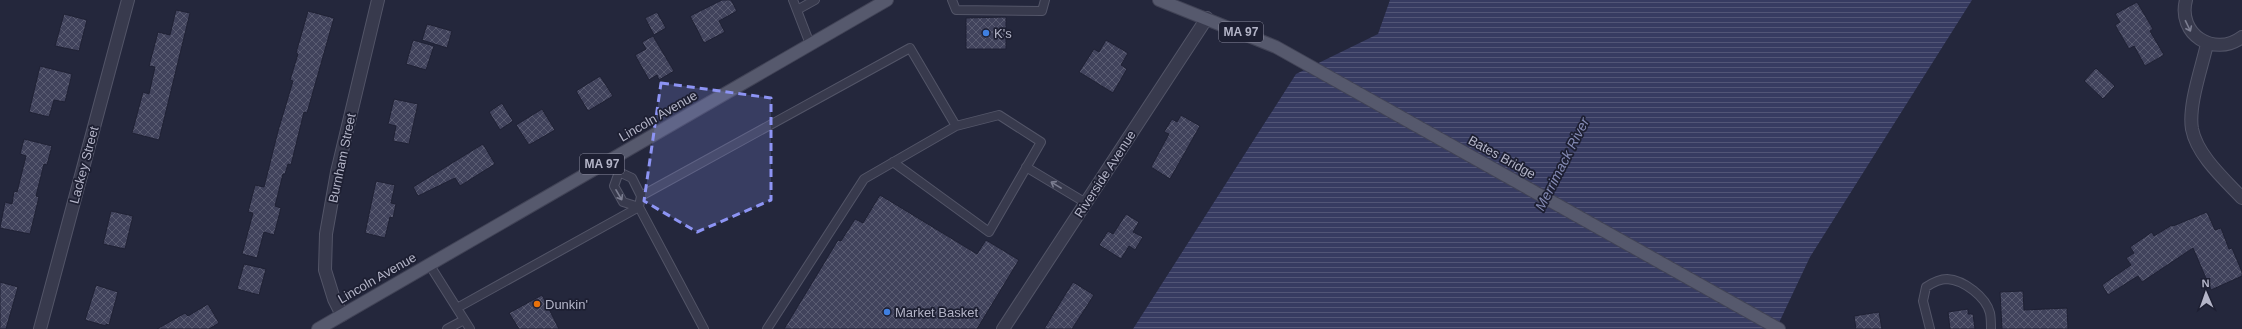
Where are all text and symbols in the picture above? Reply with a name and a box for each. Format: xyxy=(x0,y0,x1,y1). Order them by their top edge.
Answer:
one-way arrow xyxy=(2185,20,2192,32)
road number: MA 97 xyxy=(1219,22,1263,42)
place label: K's xyxy=(994,26,1012,41)
marker: K's xyxy=(981,28,991,38)
street label: Lincoln Avenue xyxy=(616,88,700,144)
street label: Burnham Street xyxy=(325,112,359,204)
water label: Merrimack River xyxy=(1532,114,1593,213)
street label: Lackey Street xyxy=(66,124,102,205)
street label: Riverside Avenue xyxy=(1071,128,1139,220)
street label: Bates Bridge xyxy=(1466,132,1538,182)
road number: MA 97 xyxy=(580,154,624,174)
one-way arrow xyxy=(1050,181,1062,189)
one-way arrow xyxy=(615,189,623,201)
street label: Lincoln Avenue xyxy=(335,250,419,306)
north arrow xyxy=(2186,273,2226,313)
text: N xyxy=(2201,277,2210,289)
place label: Dunkin' xyxy=(545,297,588,312)
marker: Dunkin' xyxy=(532,299,542,309)
place label: Market Basket xyxy=(895,305,978,320)
marker: Market Basket xyxy=(882,307,892,317)

